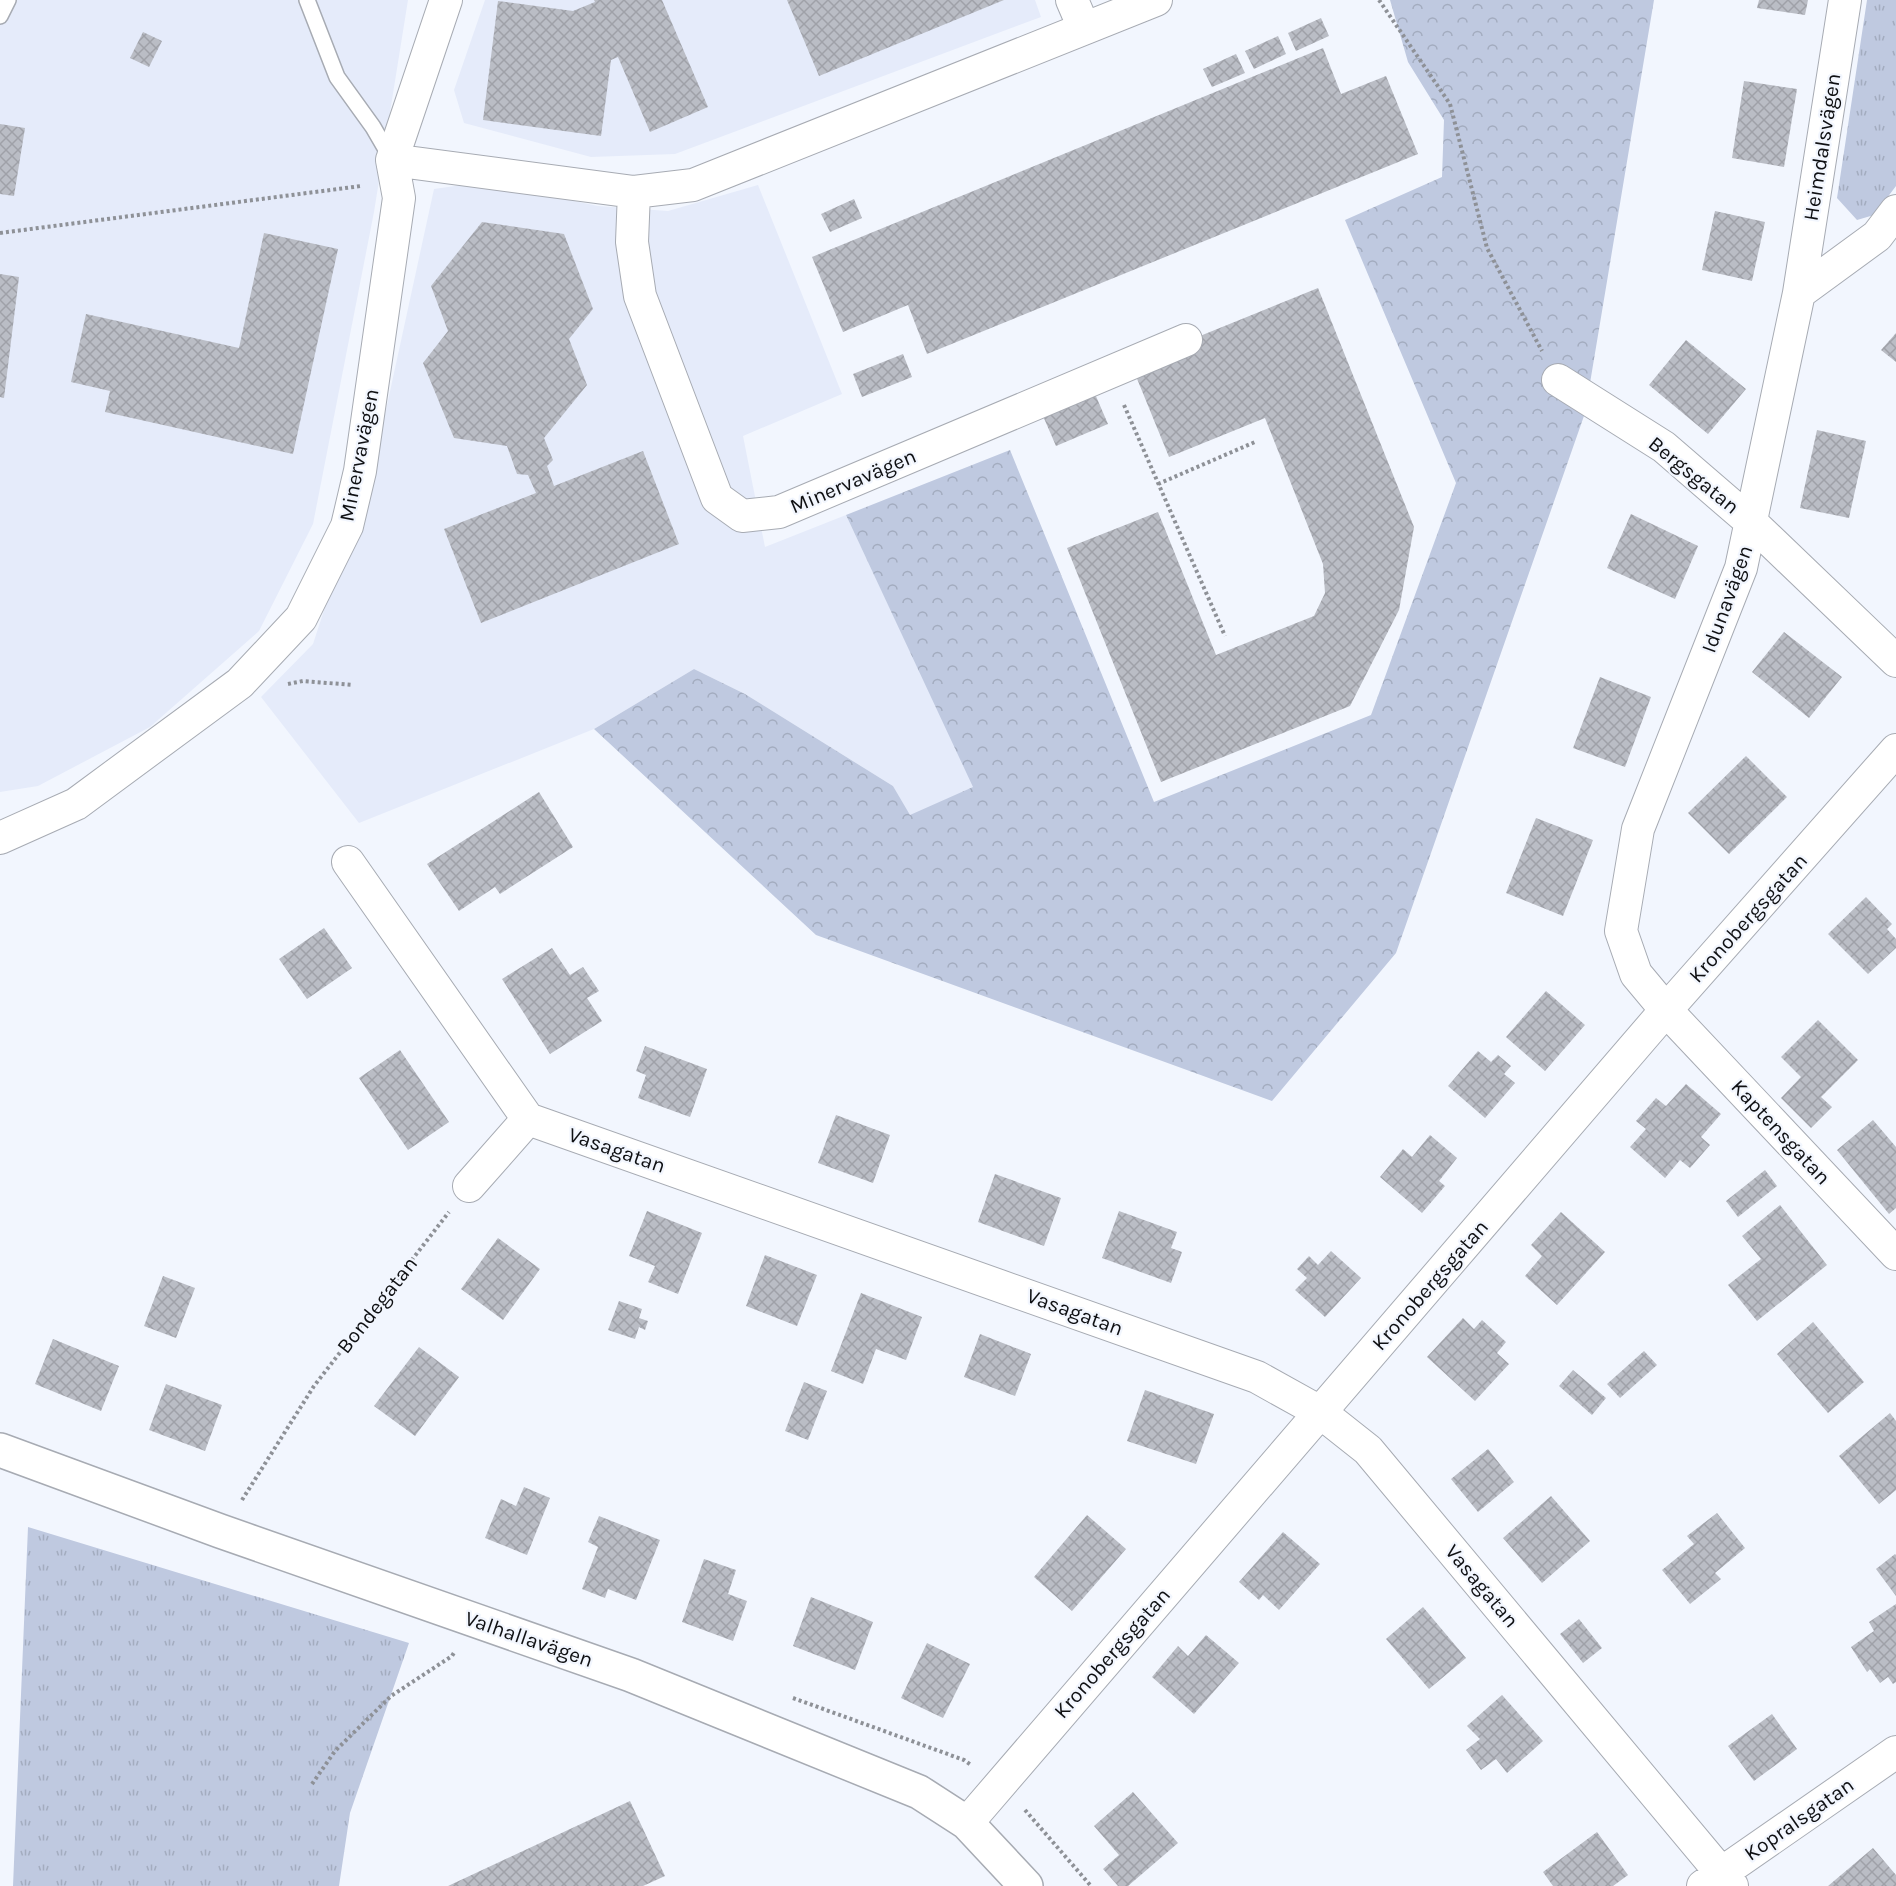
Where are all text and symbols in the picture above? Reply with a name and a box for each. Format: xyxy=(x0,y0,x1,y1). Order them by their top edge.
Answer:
street label: Heimdalsvägen xyxy=(1798,72,1846,222)
street label: Minervavägen xyxy=(334,387,384,523)
street label: Bergsgatan xyxy=(1644,431,1744,519)
street label: Minervavägen xyxy=(786,444,920,518)
street label: Idunavägen xyxy=(1696,542,1758,656)
street label: Kronobergsgatan xyxy=(1684,849,1812,987)
street label: Kaptensgatan xyxy=(1726,1075,1836,1189)
street label: Vasagatan xyxy=(565,1122,669,1178)
street label: Kronobergsgatan xyxy=(1367,1215,1493,1355)
street label: Bondegatan xyxy=(332,1252,422,1358)
street label: Vasagatan xyxy=(1024,1283,1126,1341)
street label: Vasagatan xyxy=(1440,1540,1524,1632)
street label: Kronobergsgatan xyxy=(1049,1583,1175,1723)
street label: Valhallavägen xyxy=(462,1606,596,1672)
street label: Kopralsgatan xyxy=(1740,1772,1858,1866)

